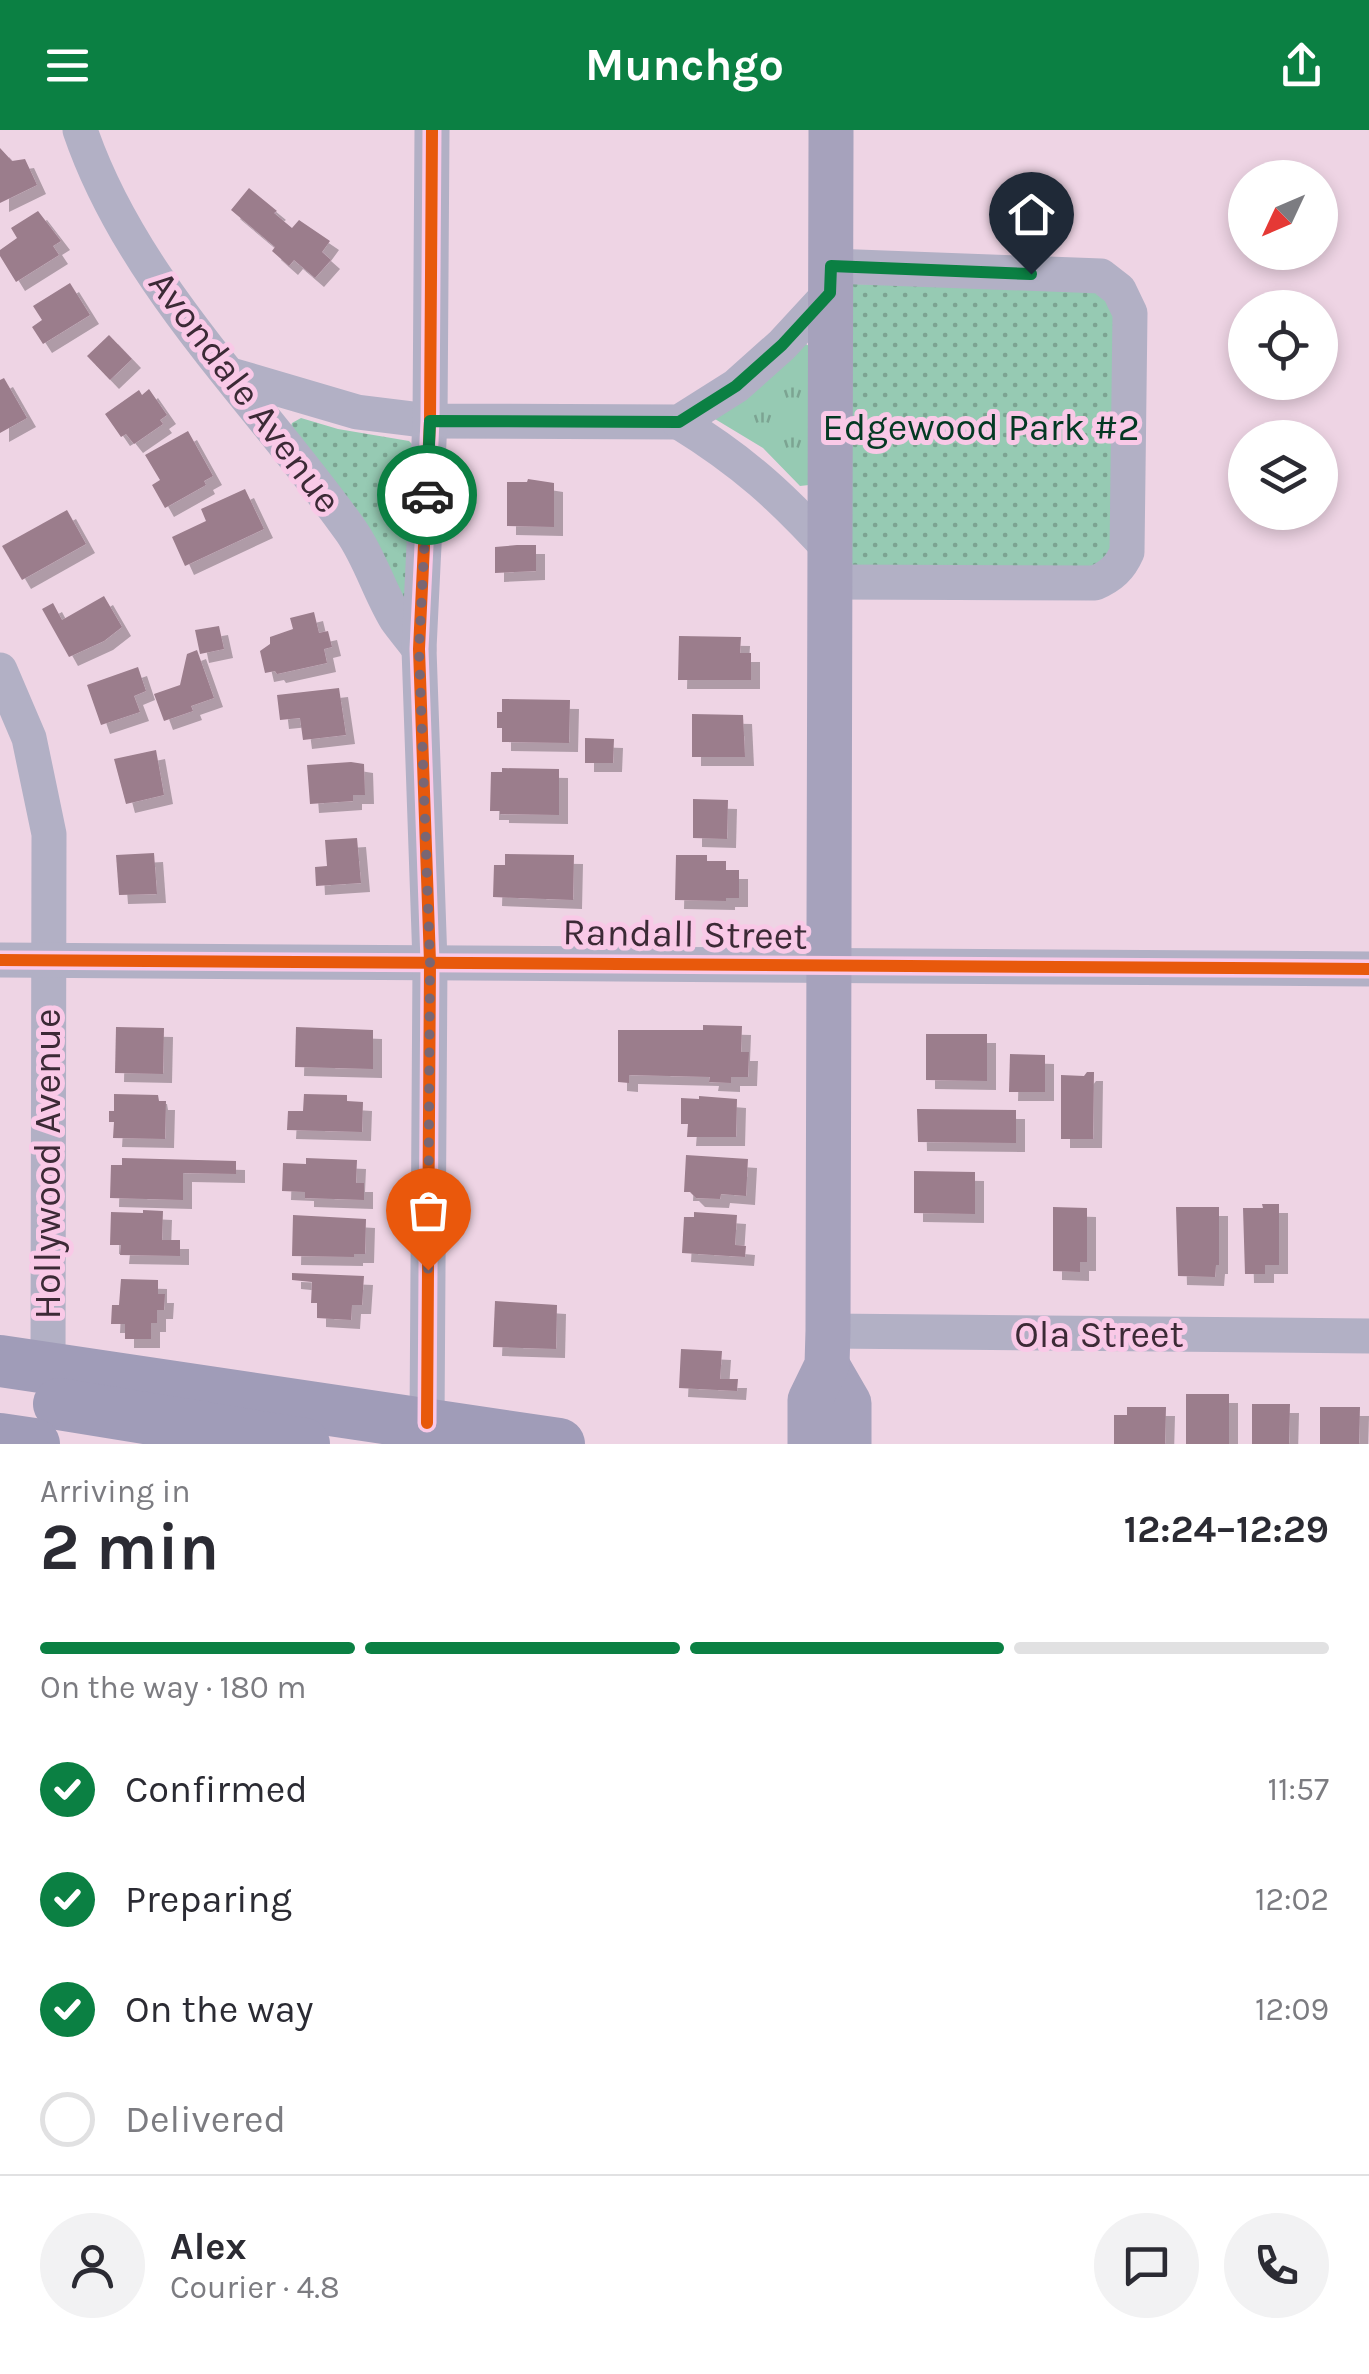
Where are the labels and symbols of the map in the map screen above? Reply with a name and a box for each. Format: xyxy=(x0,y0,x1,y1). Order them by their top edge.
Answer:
north arrow xyxy=(1228,160,1338,270)
pin xyxy=(989,172,1074,275)
street label: Avondale Avenue xyxy=(139,262,351,522)
park label: Edgewood Park #2 xyxy=(822,405,1140,450)
courier xyxy=(377,445,477,545)
street label: Randall Street xyxy=(562,909,808,959)
street label: Hollywood Avenue xyxy=(25,1009,70,1319)
pin xyxy=(386,1168,471,1271)
street label: Ola Street xyxy=(1014,1312,1184,1357)

